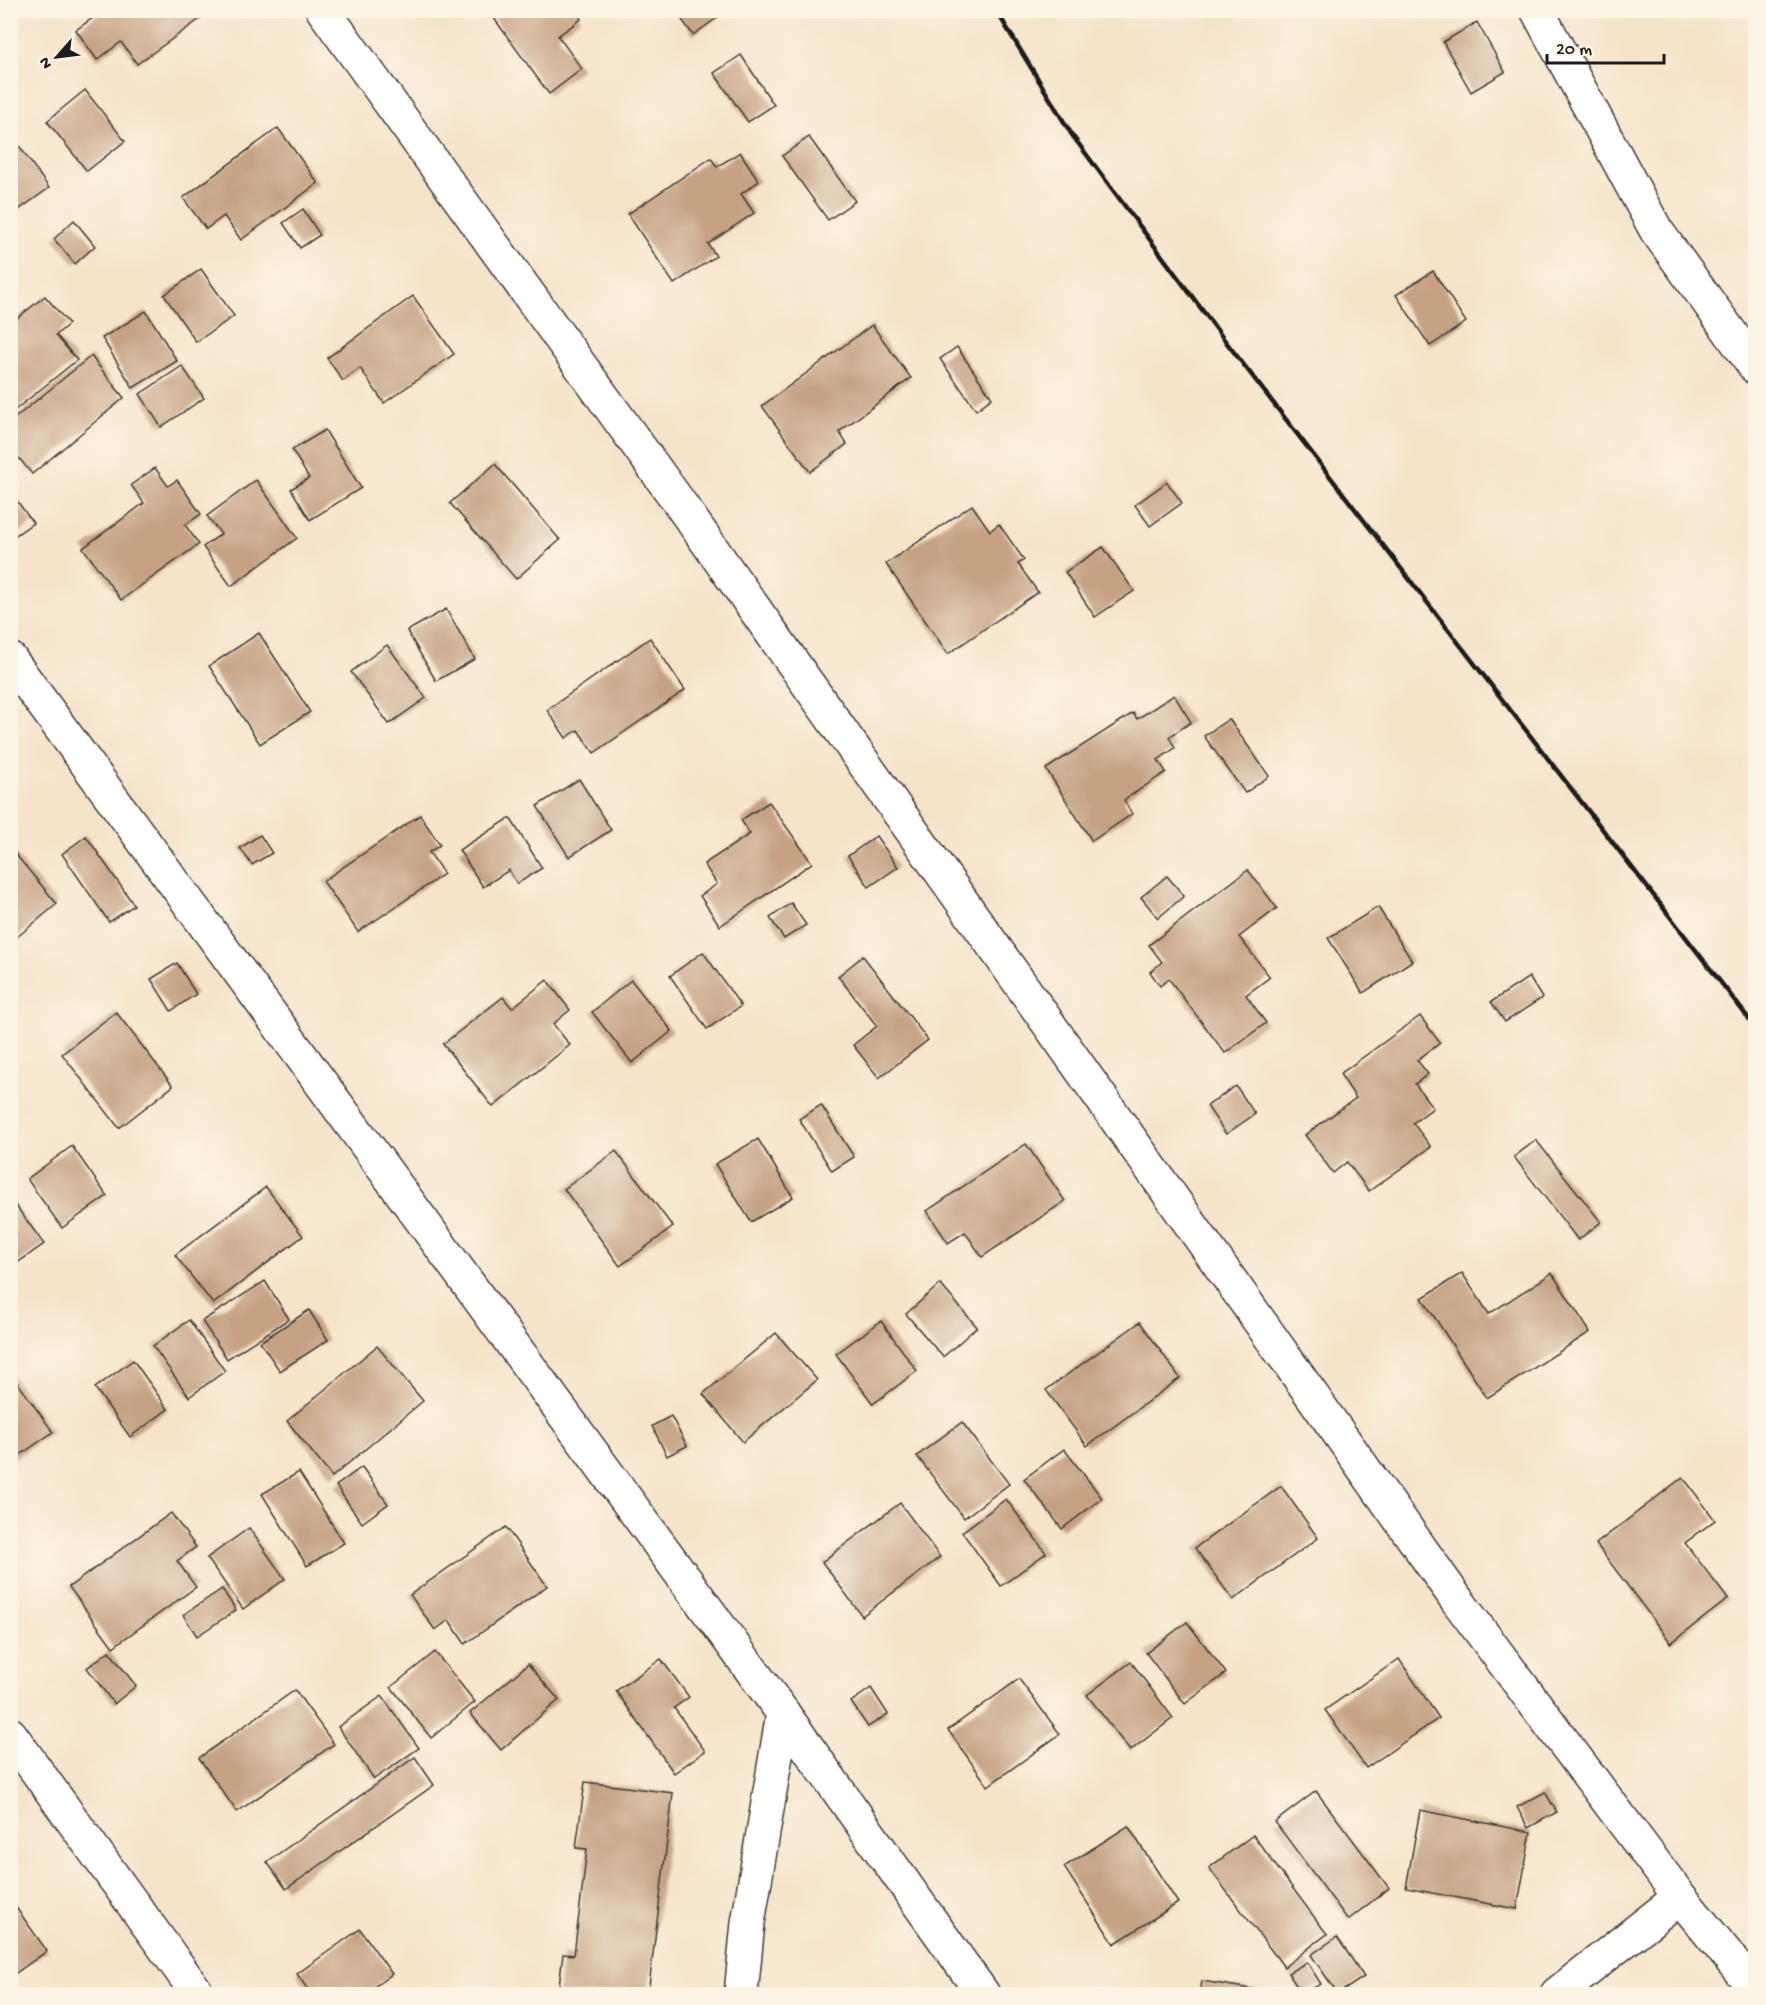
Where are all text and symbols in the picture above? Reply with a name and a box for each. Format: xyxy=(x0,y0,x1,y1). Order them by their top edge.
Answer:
north arrow xyxy=(27,27,87,87)
scale bar xyxy=(1547,27,1664,65)
text: 20 m xyxy=(1556,40,1592,61)
text: N xyxy=(36,53,58,71)

